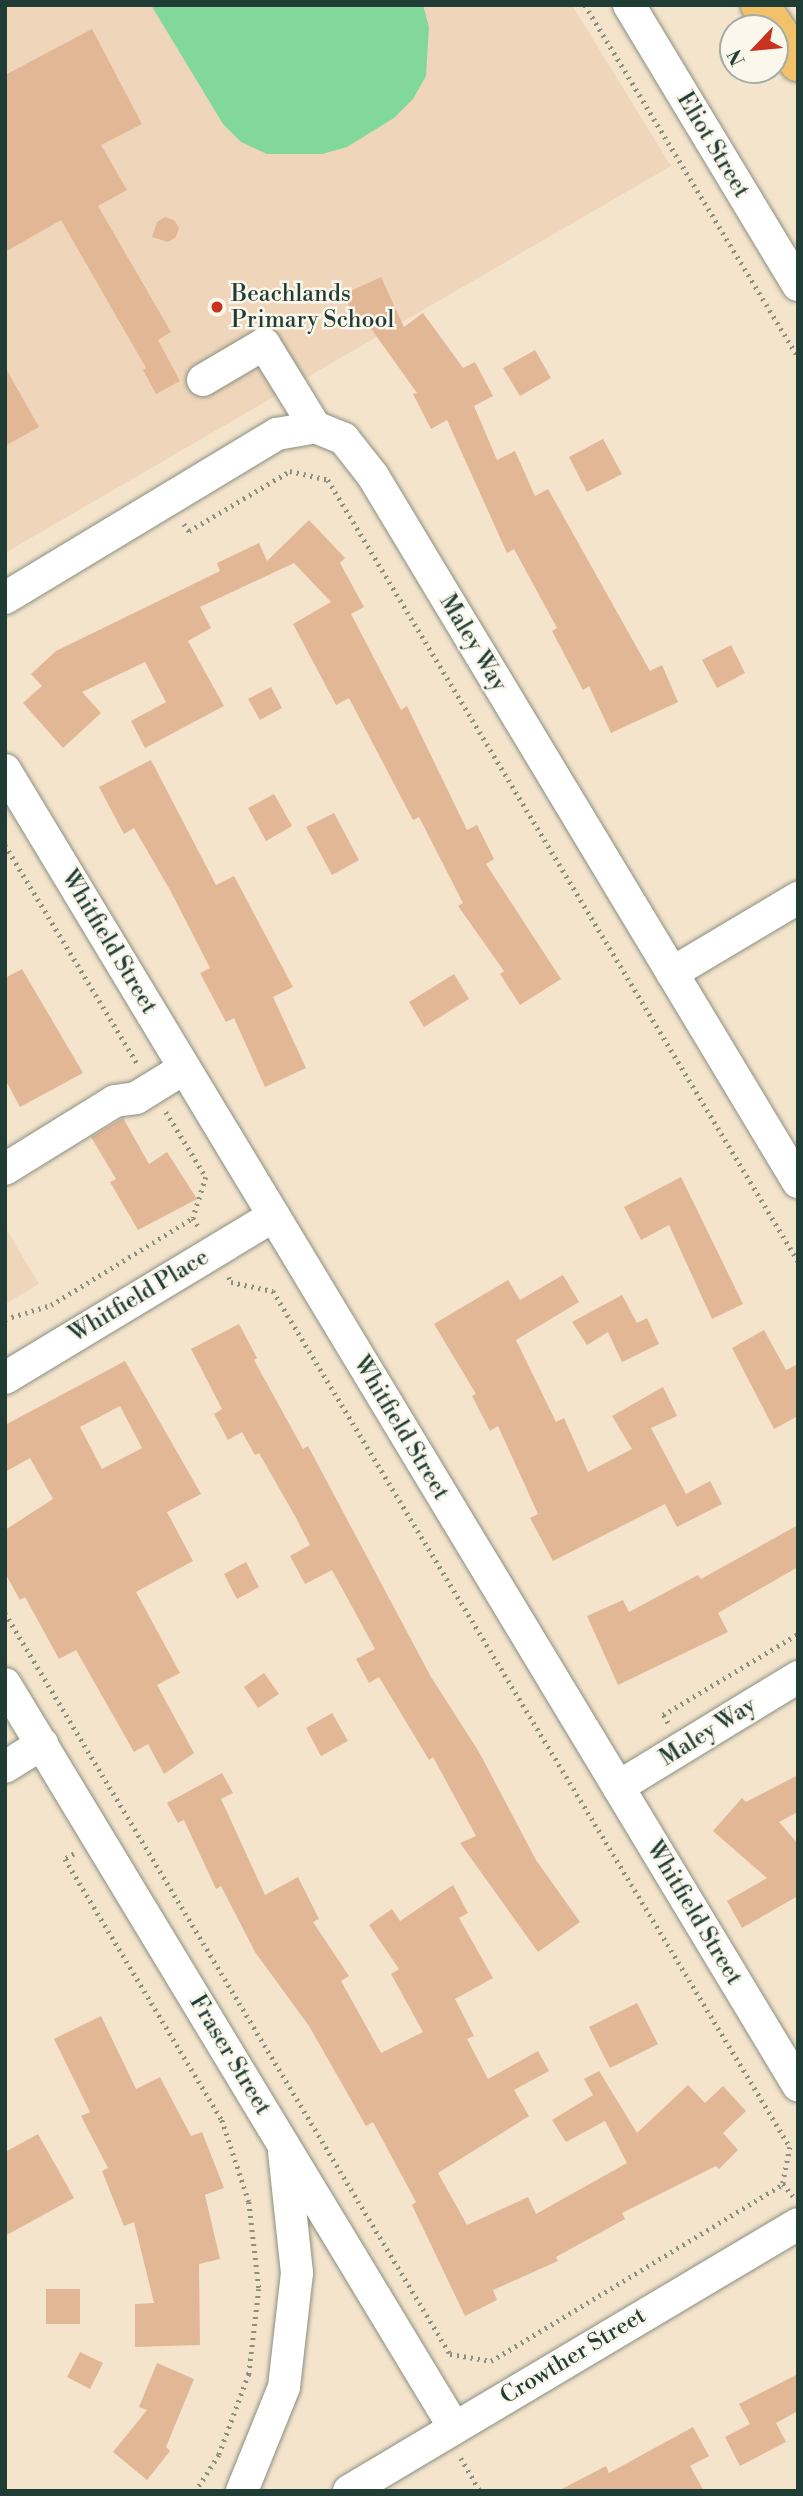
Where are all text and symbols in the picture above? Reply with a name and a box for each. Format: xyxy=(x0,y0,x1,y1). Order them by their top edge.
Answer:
north arrow xyxy=(719,14,789,84)
text: N xyxy=(723,45,751,69)
street label: Eliot Street xyxy=(671,87,755,203)
place label: Beachlands Primary School xyxy=(231,280,394,334)
marker: Beachlands Primary School xyxy=(209,299,225,315)
street label: Maley Way xyxy=(433,590,513,696)
street label: Whitfield Street xyxy=(55,865,163,1019)
street label: Whitfield Place xyxy=(64,1244,214,1348)
street label: Whitfield Street xyxy=(347,1351,455,1505)
street label: Maley Way xyxy=(655,1692,761,1772)
street label: Whitfield Street xyxy=(640,1836,748,1990)
street label: Fraser Street xyxy=(183,1990,277,2120)
street label: Crowther Street xyxy=(495,2302,651,2410)

